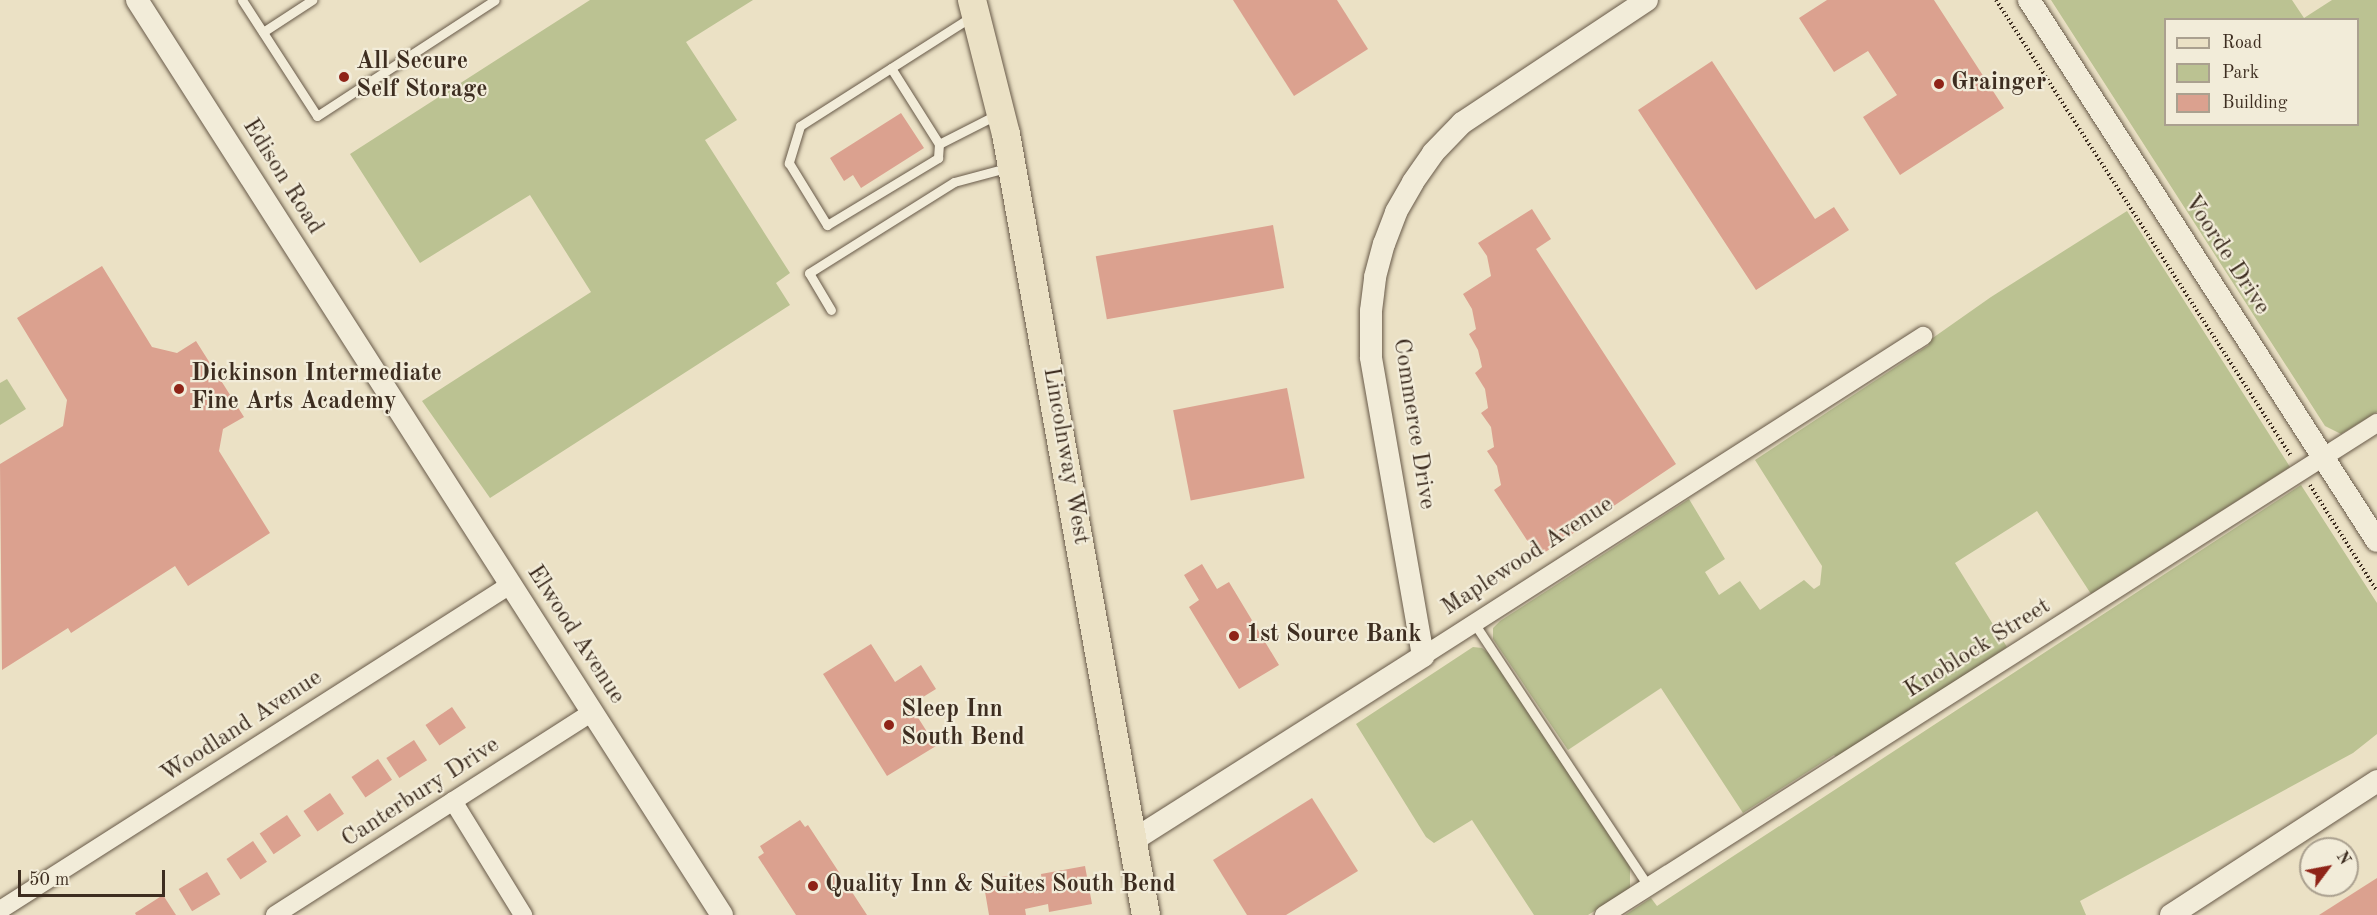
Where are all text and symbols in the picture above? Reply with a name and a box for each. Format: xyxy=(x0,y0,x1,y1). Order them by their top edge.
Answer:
legend xyxy=(2164,18,2359,126)
text: Road xyxy=(2222,34,2262,52)
place label: All Secure Self Storage xyxy=(356,49,488,105)
text: Park xyxy=(2222,64,2259,82)
marker: All Secure Self Storage xyxy=(337,70,351,84)
place label: Grainger xyxy=(1951,70,2046,98)
marker: Grainger xyxy=(1932,77,1946,91)
text: Building xyxy=(2222,94,2287,112)
street label: Edison Road xyxy=(235,114,329,240)
street label: Voorde Drive xyxy=(2176,189,2276,321)
street label: Commerce Drive xyxy=(1385,336,1441,512)
place label: Dickinson Intermediate Fine Arts Academy xyxy=(191,361,442,417)
street label: Lincolnway West xyxy=(1035,365,1095,547)
marker: Dickinson Intermediate Fine Arts Academy xyxy=(172,382,186,396)
street label: Maplewood Avenue xyxy=(1437,491,1619,623)
street label: Elwood Avenue xyxy=(519,560,631,710)
street label: Knoblock Street xyxy=(1900,593,2056,705)
place label: 1st Source Bank xyxy=(1246,622,1422,650)
marker: 1st Source Bank xyxy=(1227,629,1241,643)
street label: Woodland Avenue xyxy=(156,664,328,790)
place label: Sleep Inn South Bend xyxy=(901,697,1025,753)
marker: Sleep Inn South Bend xyxy=(882,718,896,732)
street label: Canterbury Drive xyxy=(337,731,505,855)
north arrow xyxy=(2299,837,2359,897)
text: N xyxy=(2333,849,2353,868)
scale bar xyxy=(21,858,168,896)
text: 50 m xyxy=(29,871,69,889)
place label: Quality Inn & Suites South Bend xyxy=(825,872,1176,900)
marker: Quality Inn & Suites South Bend xyxy=(806,879,820,893)

